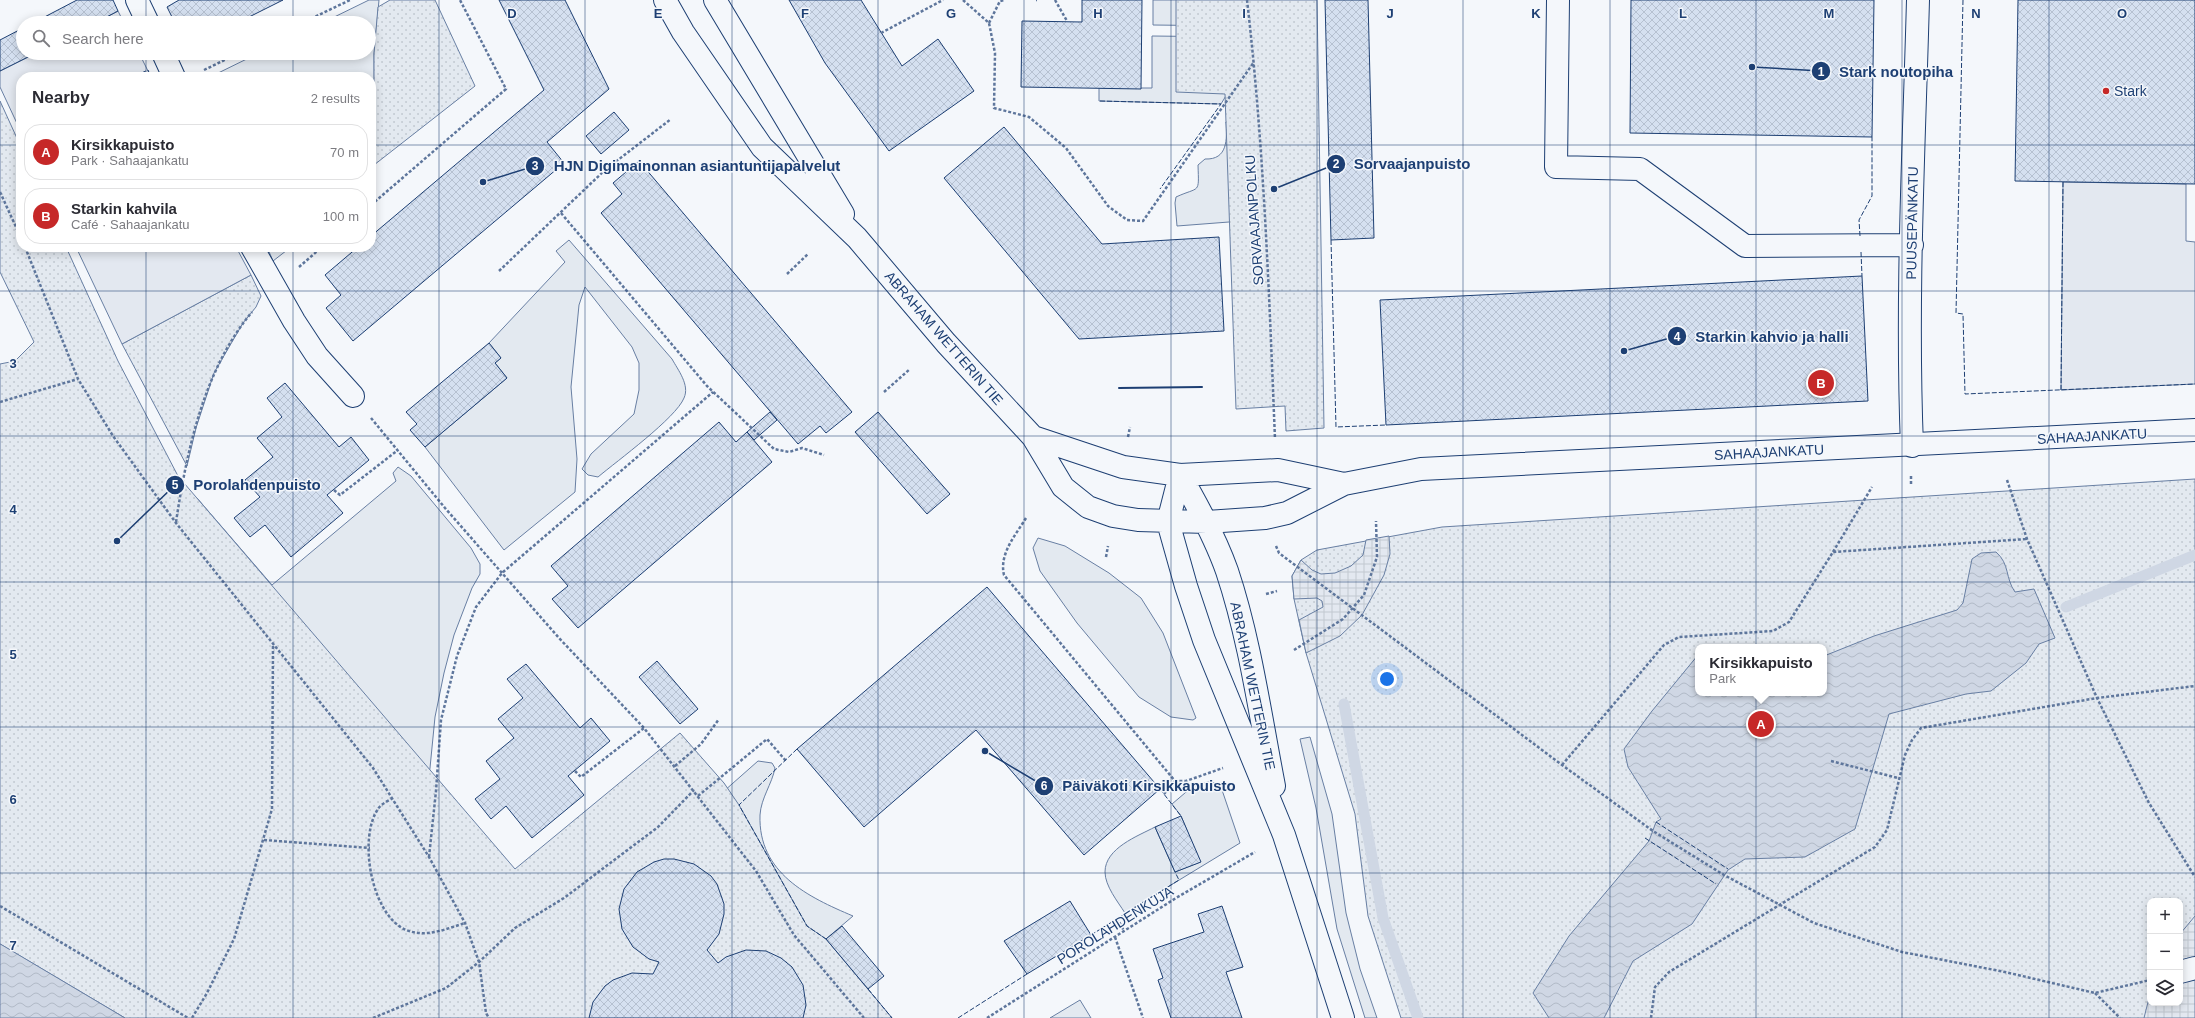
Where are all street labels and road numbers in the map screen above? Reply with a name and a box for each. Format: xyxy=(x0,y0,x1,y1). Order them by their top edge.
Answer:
street label: SORVAAJANPOLKU xyxy=(1241,154,1267,286)
street label: PUUSEPÄNKATU xyxy=(1903,166,1921,280)
street label: ABRAHAM WETTERIN TIE xyxy=(882,268,1006,408)
street label: SAHAAJANKATU xyxy=(2037,425,2147,447)
street label: SAHAAJANKATU xyxy=(1714,441,1824,463)
street label: ABRAHAM WETTERIN TIE xyxy=(1227,600,1279,772)
street label: POROLAHDENKUJA xyxy=(1054,882,1177,967)

